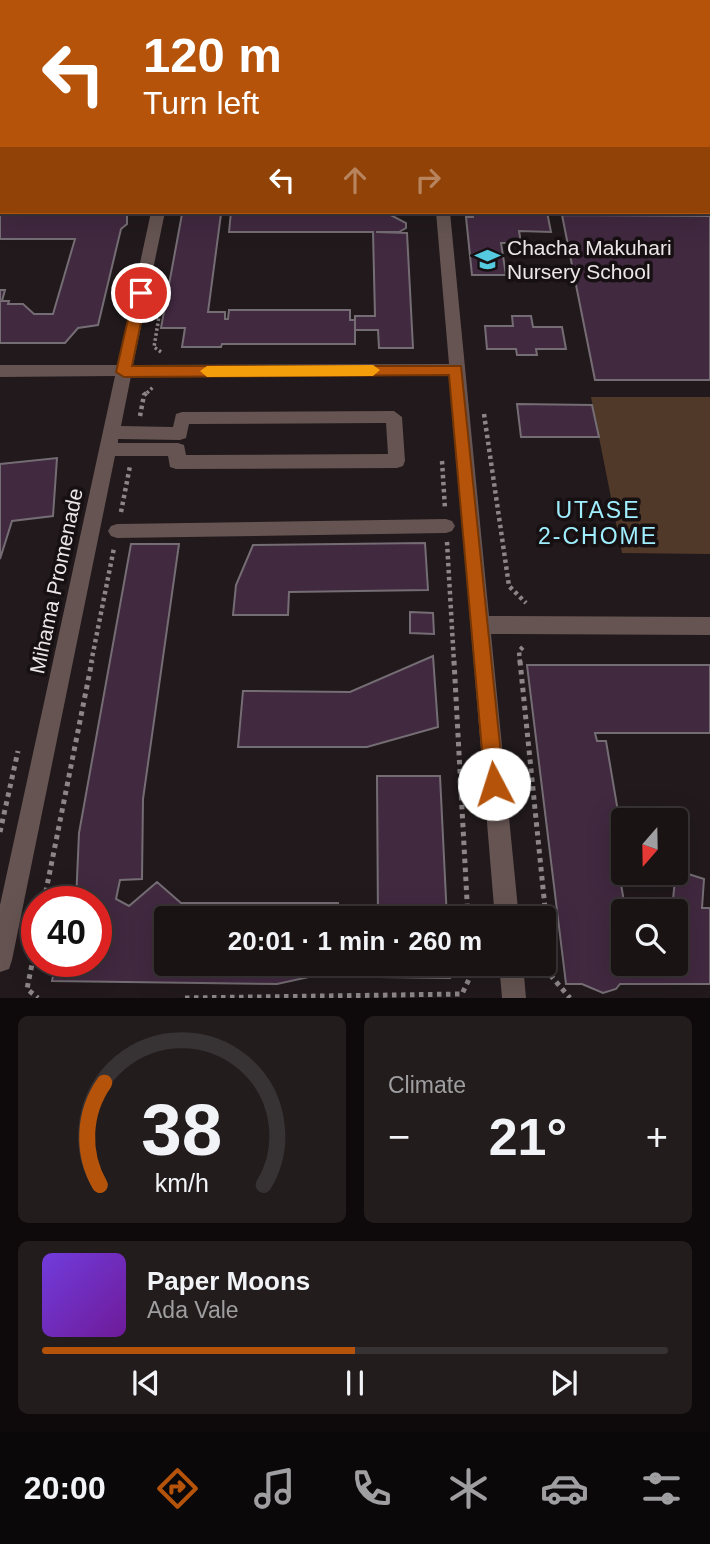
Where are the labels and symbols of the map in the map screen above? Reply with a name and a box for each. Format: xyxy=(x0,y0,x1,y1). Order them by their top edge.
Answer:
place label: Chacha Makuhari Nursery School xyxy=(507,236,672,283)
school or university icon: Chacha Makuhari Nursery School xyxy=(473,245,501,273)
pin xyxy=(111,263,171,323)
street label: Mihama Promenade xyxy=(25,486,87,676)
district label: UTASE 2-CHOME xyxy=(538,497,658,549)
position arrow xyxy=(457,747,531,821)
north arrow xyxy=(611,808,688,886)
speed limit sign: 40 xyxy=(21,886,112,977)

